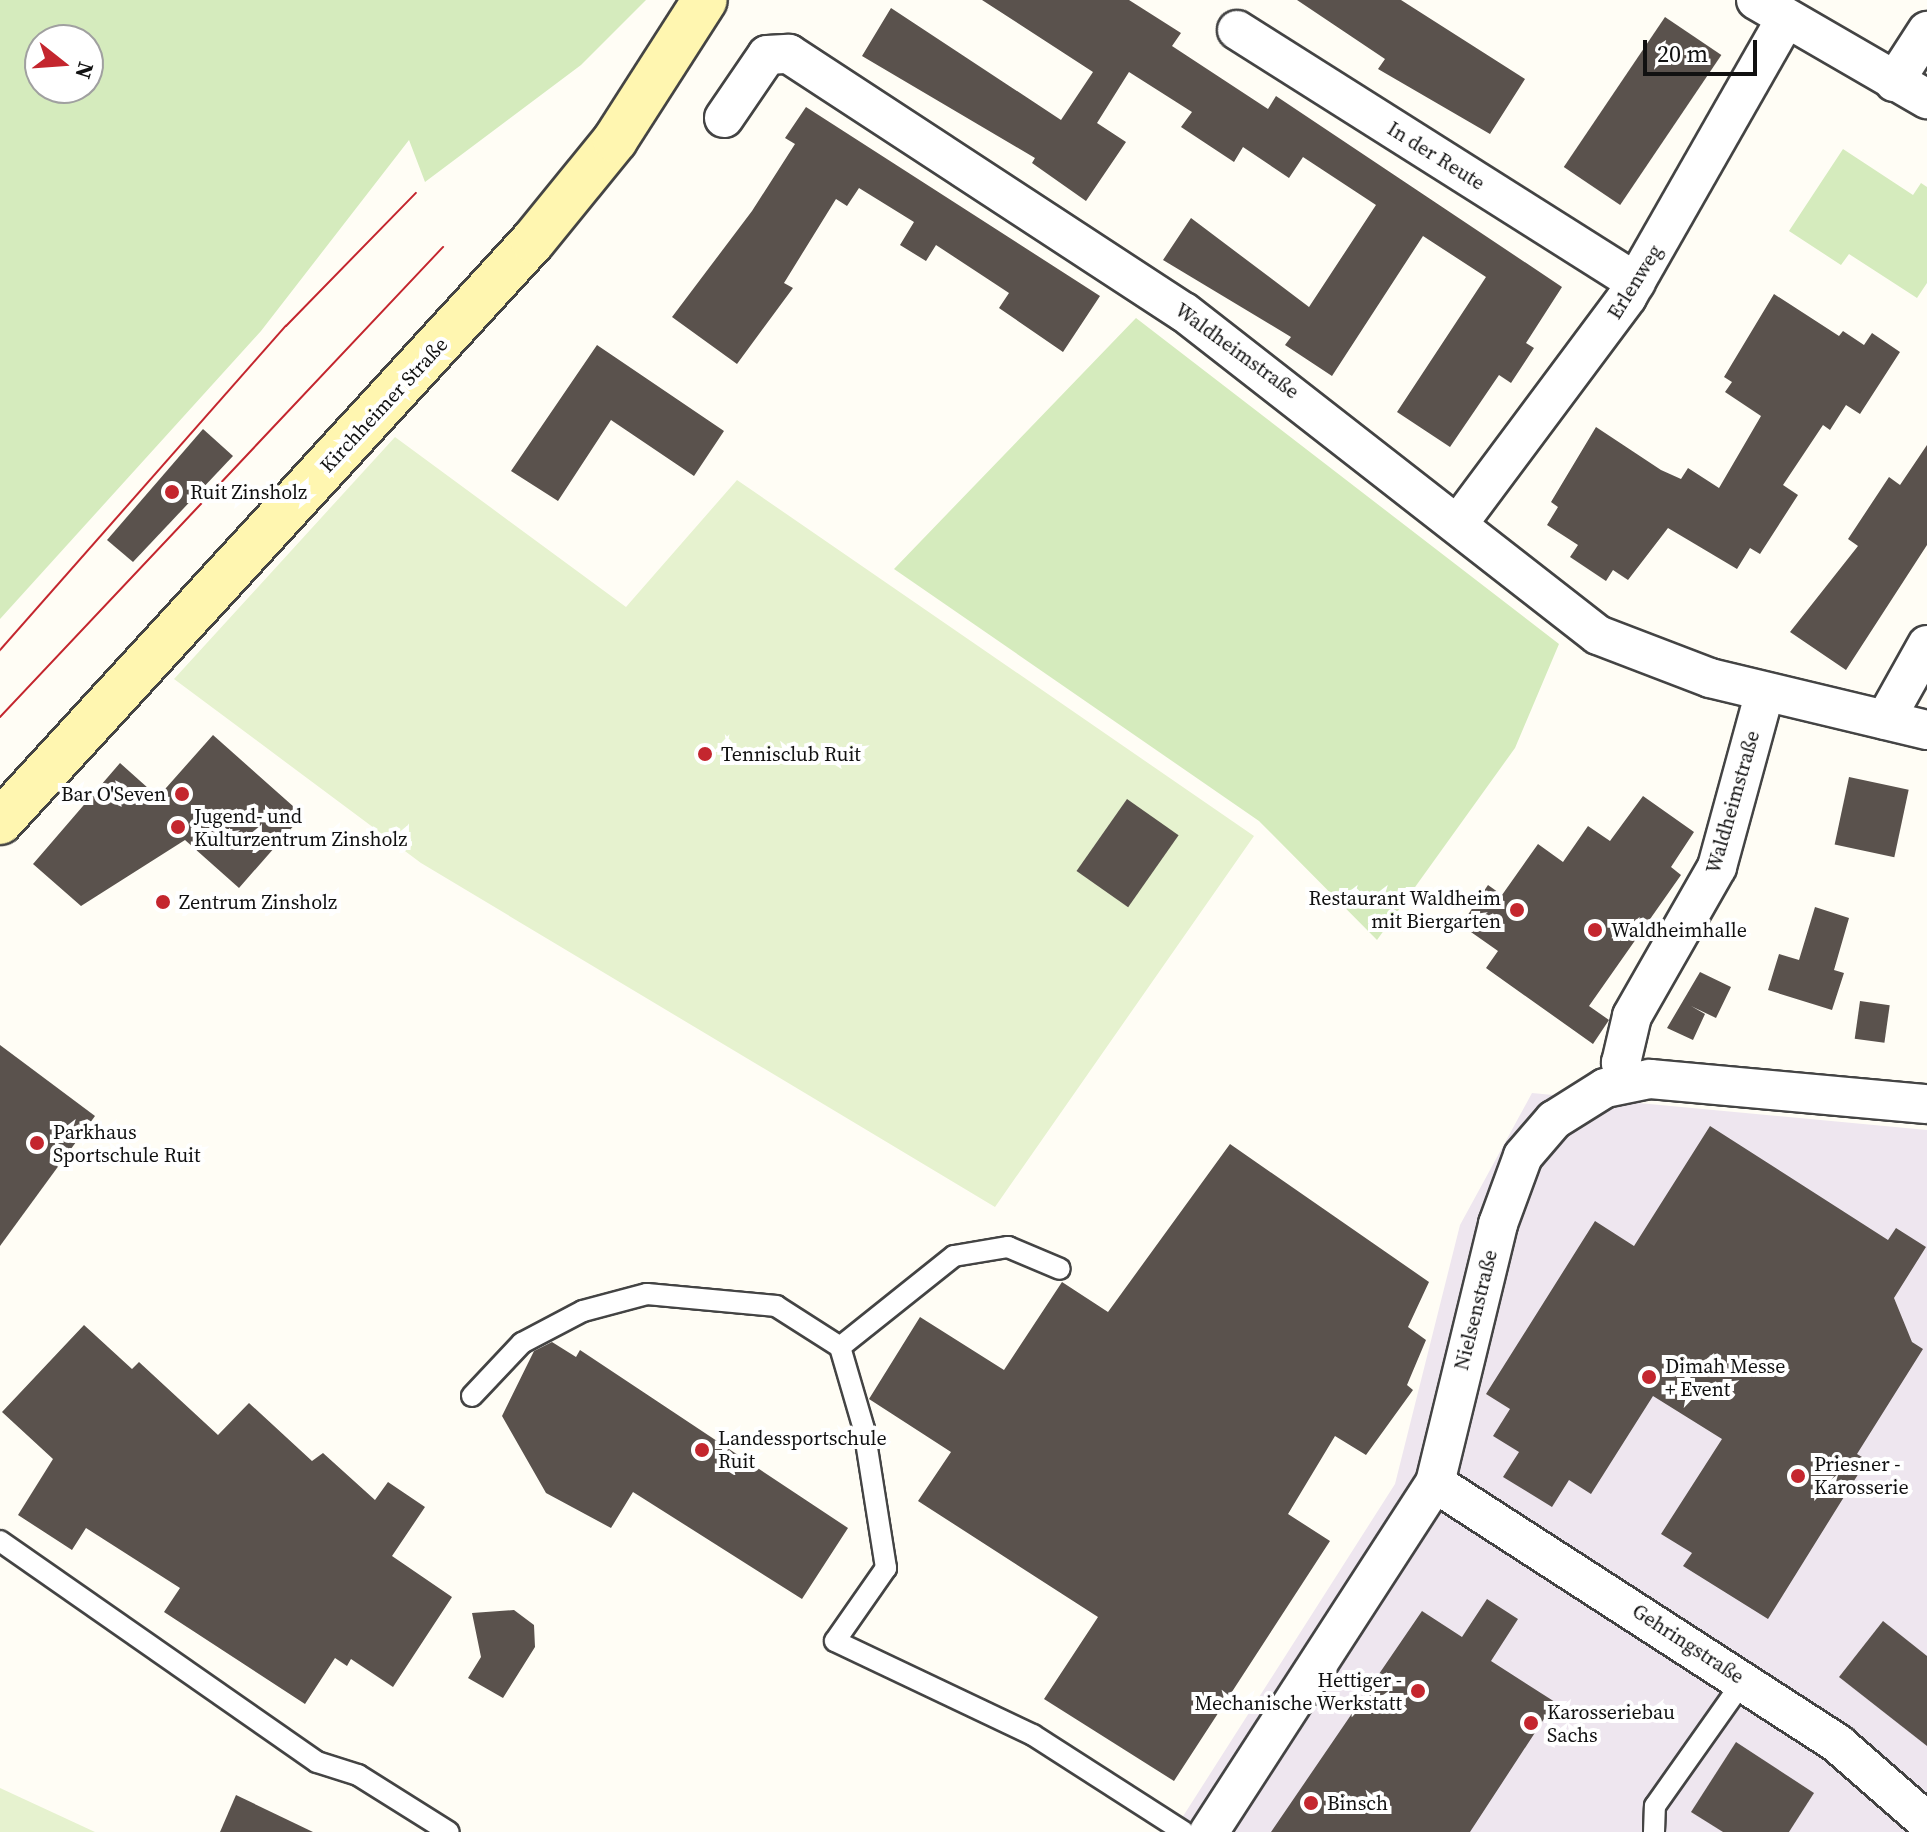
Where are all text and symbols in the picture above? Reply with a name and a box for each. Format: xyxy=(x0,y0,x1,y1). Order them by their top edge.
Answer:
north arrow xyxy=(24,24,104,104)
scale bar xyxy=(1647,24,1761,74)
text: 20 m xyxy=(1657,37,1708,70)
text: N xyxy=(68,58,102,82)
street label: In der Reute xyxy=(1383,117,1489,195)
street label: Erlenweg xyxy=(1603,240,1667,324)
street label: Waldheimstraße xyxy=(1170,298,1304,404)
street label: Kirchheimer Straße xyxy=(315,333,453,477)
place label: Ruit Zinsholz xyxy=(190,480,307,504)
marker: Ruit Zinsholz xyxy=(161,481,183,503)
street label: Waldheimstraße xyxy=(1701,728,1765,876)
place label: Tennisclub Ruit xyxy=(721,742,861,766)
marker: Tennisclub Ruit xyxy=(696,745,714,763)
place label: Bar O'Seven xyxy=(61,782,166,806)
marker: Bar O'Seven xyxy=(173,785,191,803)
place label: Jugend- und Kulturzentrum Zinsholz xyxy=(194,804,407,851)
marker: Jugend- und Kulturzentrum Zinsholz xyxy=(169,818,187,836)
place label: Restaurant Waldheim mit Biergarten xyxy=(1308,886,1501,933)
place label: Zentrum Zinsholz xyxy=(179,890,337,914)
marker: Zentrum Zinsholz xyxy=(154,893,172,911)
marker: Restaurant Waldheim mit Biergarten xyxy=(1508,901,1526,919)
place label: Waldheimhalle xyxy=(1611,918,1747,942)
marker: Waldheimhalle xyxy=(1586,921,1604,939)
place label: Parkhaus Sportschule Ruit xyxy=(53,1120,201,1167)
marker: Parkhaus Sportschule Ruit xyxy=(28,1134,46,1152)
street label: Nielsenstraße xyxy=(1449,1247,1503,1373)
place label: Dimah Messe + Event xyxy=(1665,1354,1785,1401)
marker: Dimah Messe + Event xyxy=(1640,1368,1658,1386)
place label: Landessportschule Ruit xyxy=(718,1426,887,1473)
marker: Landessportschule Ruit xyxy=(693,1441,711,1459)
place label: Priesner - Karosserie xyxy=(1814,1452,1909,1499)
marker: Priesner - Karosserie xyxy=(1789,1467,1807,1485)
street label: Gehringstraße xyxy=(1628,1599,1748,1689)
place label: Hettiger - Mechanische Werkstatt xyxy=(1194,1668,1402,1715)
marker: Hettiger - Mechanische Werkstatt xyxy=(1409,1682,1427,1700)
place label: Karosseriebau Sachs xyxy=(1547,1700,1675,1747)
marker: Karosseriebau Sachs xyxy=(1522,1714,1540,1732)
place label: Binsch xyxy=(1327,1791,1388,1815)
marker: Binsch xyxy=(1302,1794,1320,1812)

